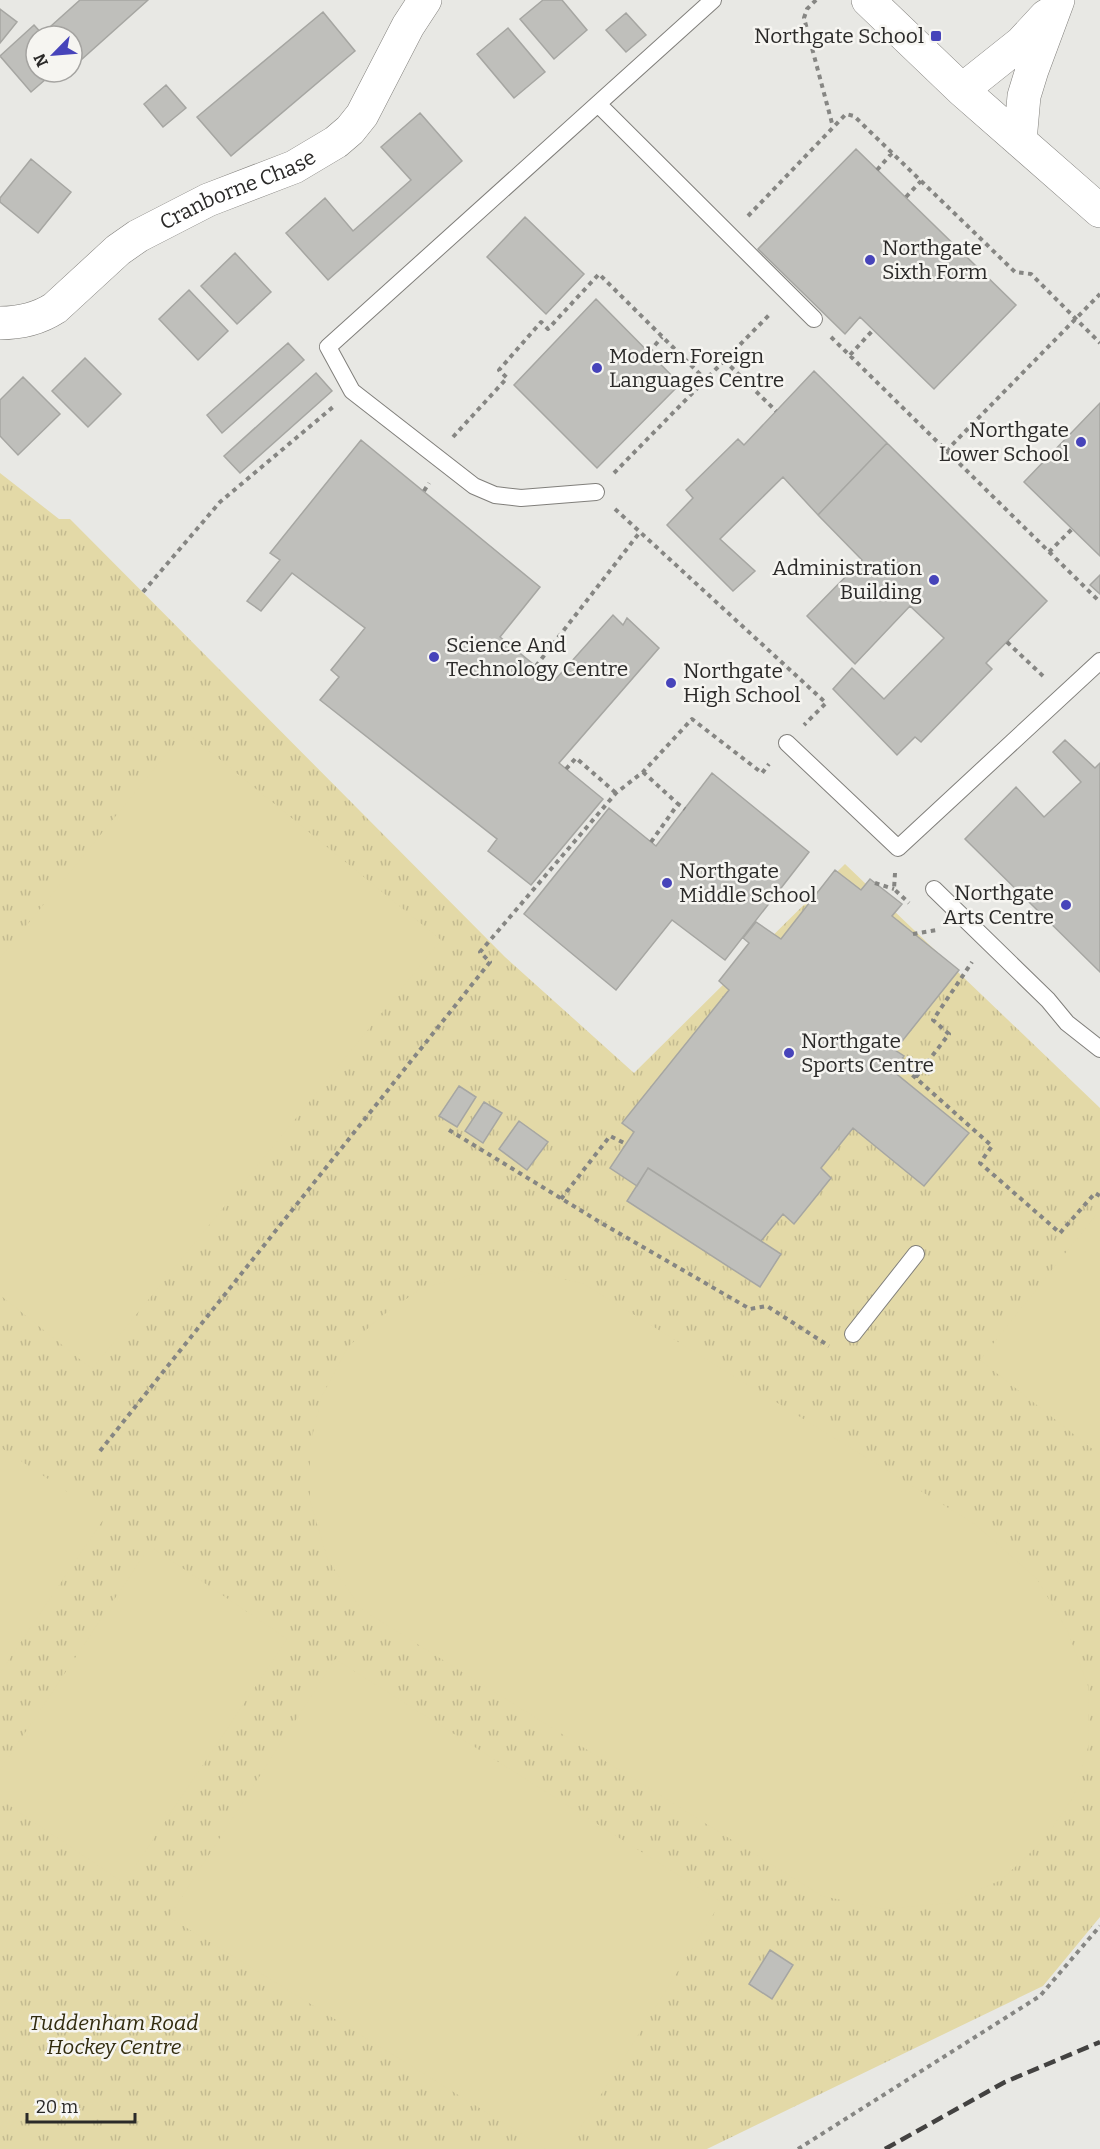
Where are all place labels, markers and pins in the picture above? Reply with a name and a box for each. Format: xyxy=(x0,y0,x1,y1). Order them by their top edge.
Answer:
place label: Northgate School xyxy=(754,23,924,49)
marker: Northgate School xyxy=(929,29,943,43)
place label: Northgate Sixth Form xyxy=(882,235,988,285)
marker: Northgate Sixth Form xyxy=(863,253,877,267)
place label: Modern Foreign Languages Centre xyxy=(609,343,784,393)
marker: Modern Foreign Languages Centre xyxy=(590,361,604,375)
place label: Northgate Lower School xyxy=(939,417,1069,467)
marker: Northgate Lower School xyxy=(1074,435,1088,449)
place label: Administration Building xyxy=(772,555,922,605)
marker: Administration Building xyxy=(927,573,941,587)
place label: Science And Technology Centre xyxy=(446,632,628,682)
marker: Science And Technology Centre xyxy=(427,650,441,664)
place label: Northgate High School xyxy=(683,658,801,708)
marker: Northgate High School xyxy=(664,676,678,690)
place label: Northgate Middle School xyxy=(679,858,817,908)
marker: Northgate Middle School xyxy=(660,876,674,890)
place label: Northgate Arts Centre xyxy=(943,880,1054,930)
marker: Northgate Arts Centre xyxy=(1059,898,1073,912)
place label: Northgate Sports Centre xyxy=(801,1028,934,1078)
marker: Northgate Sports Centre xyxy=(782,1046,796,1060)

